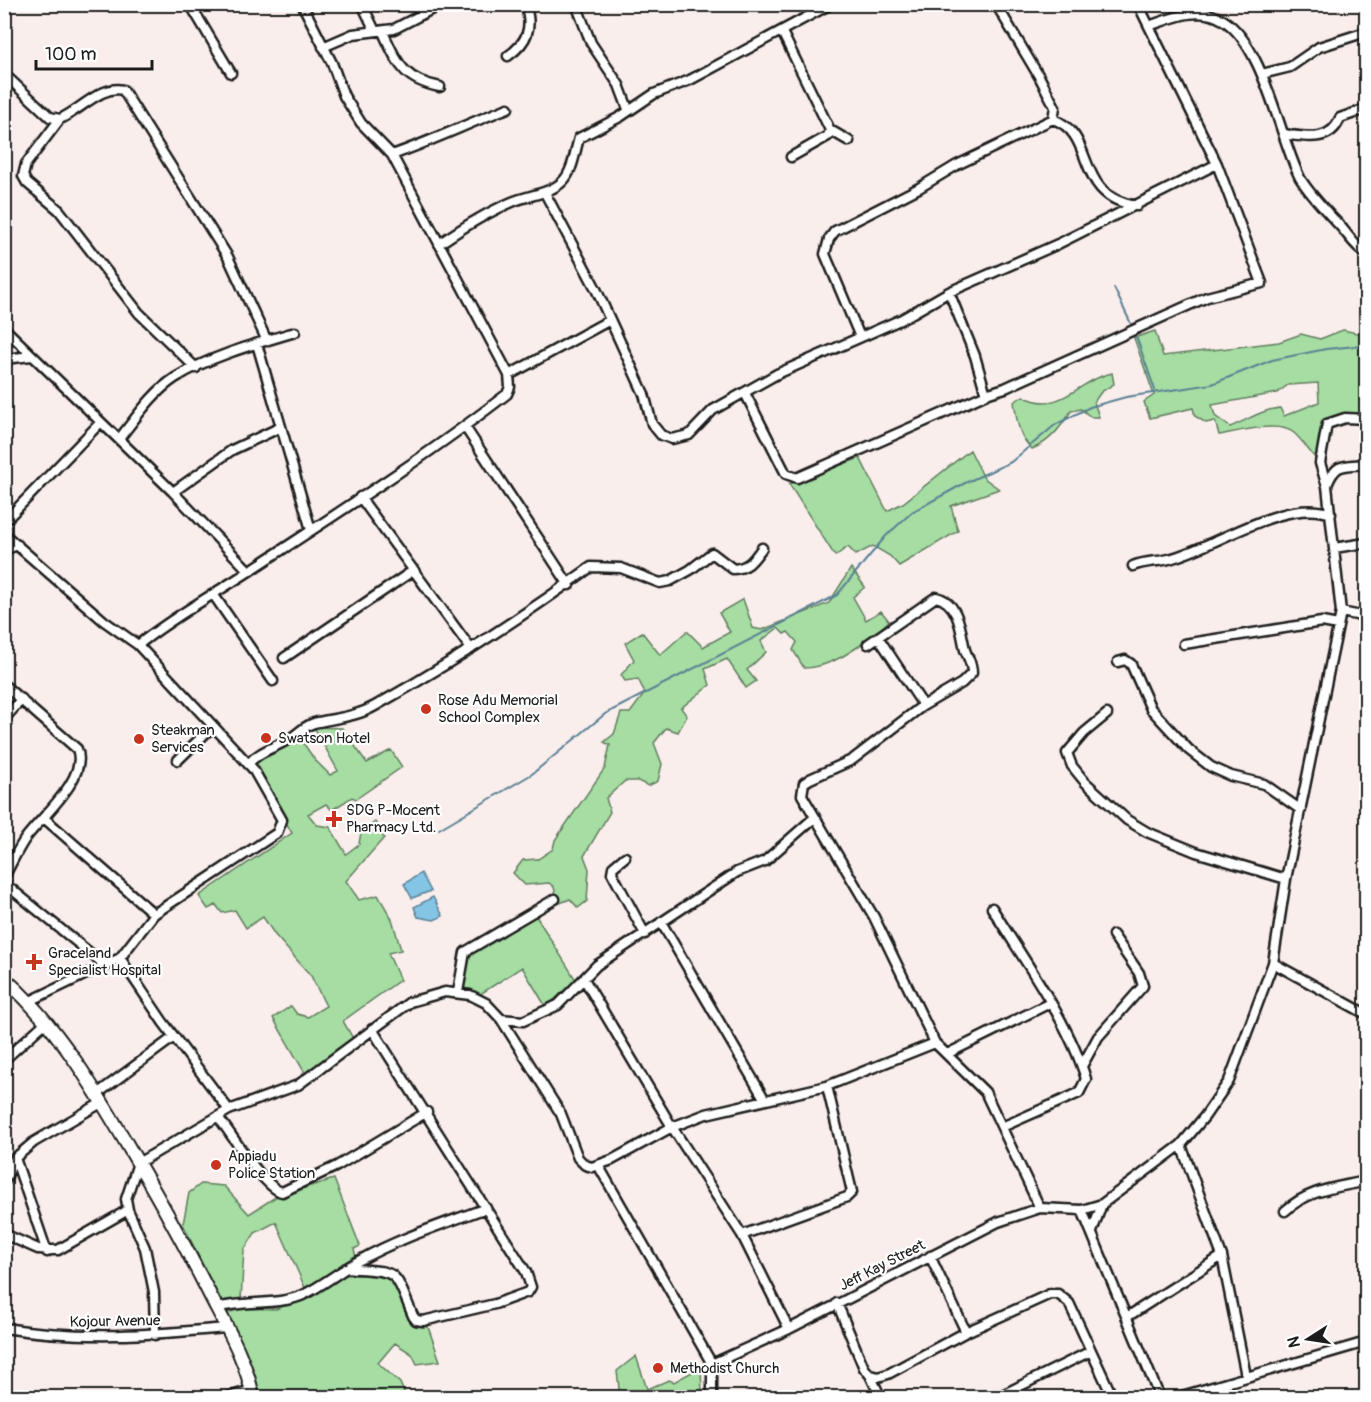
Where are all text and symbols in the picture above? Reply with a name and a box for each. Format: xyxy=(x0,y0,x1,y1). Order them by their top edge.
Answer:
scale bar xyxy=(36,33,152,71)
text: 100 m xyxy=(45,43,97,66)
place label: Rose Adu Memorial School Complex xyxy=(438,691,558,727)
marker: Rose Adu Memorial School Complex xyxy=(419,702,433,716)
place label: Steakman Services xyxy=(151,721,215,757)
place label: Swatson Hotel xyxy=(278,729,370,748)
marker: Swatson Hotel xyxy=(259,731,273,745)
marker: Steakman Services xyxy=(132,732,146,746)
place label: SDG P-Mocent Pharmacy Ltd. xyxy=(346,801,441,837)
marker: SDG P-Mocent Pharmacy Ltd. xyxy=(327,812,341,826)
place label: Graceland Specialist Hospital xyxy=(48,944,161,980)
marker: Graceland Specialist Hospital xyxy=(25,953,43,971)
place label: Appiadu Police Station xyxy=(228,1147,315,1183)
marker: Appiadu Police Station xyxy=(209,1158,223,1172)
street label: Jeff Kay Street xyxy=(836,1235,929,1295)
north arrow xyxy=(1278,1309,1338,1369)
street label: Kojour Avenue xyxy=(69,1311,161,1332)
text: N xyxy=(1283,1334,1305,1349)
place label: Methodist Church xyxy=(670,1359,779,1378)
marker: Methodist Church xyxy=(651,1361,665,1375)

